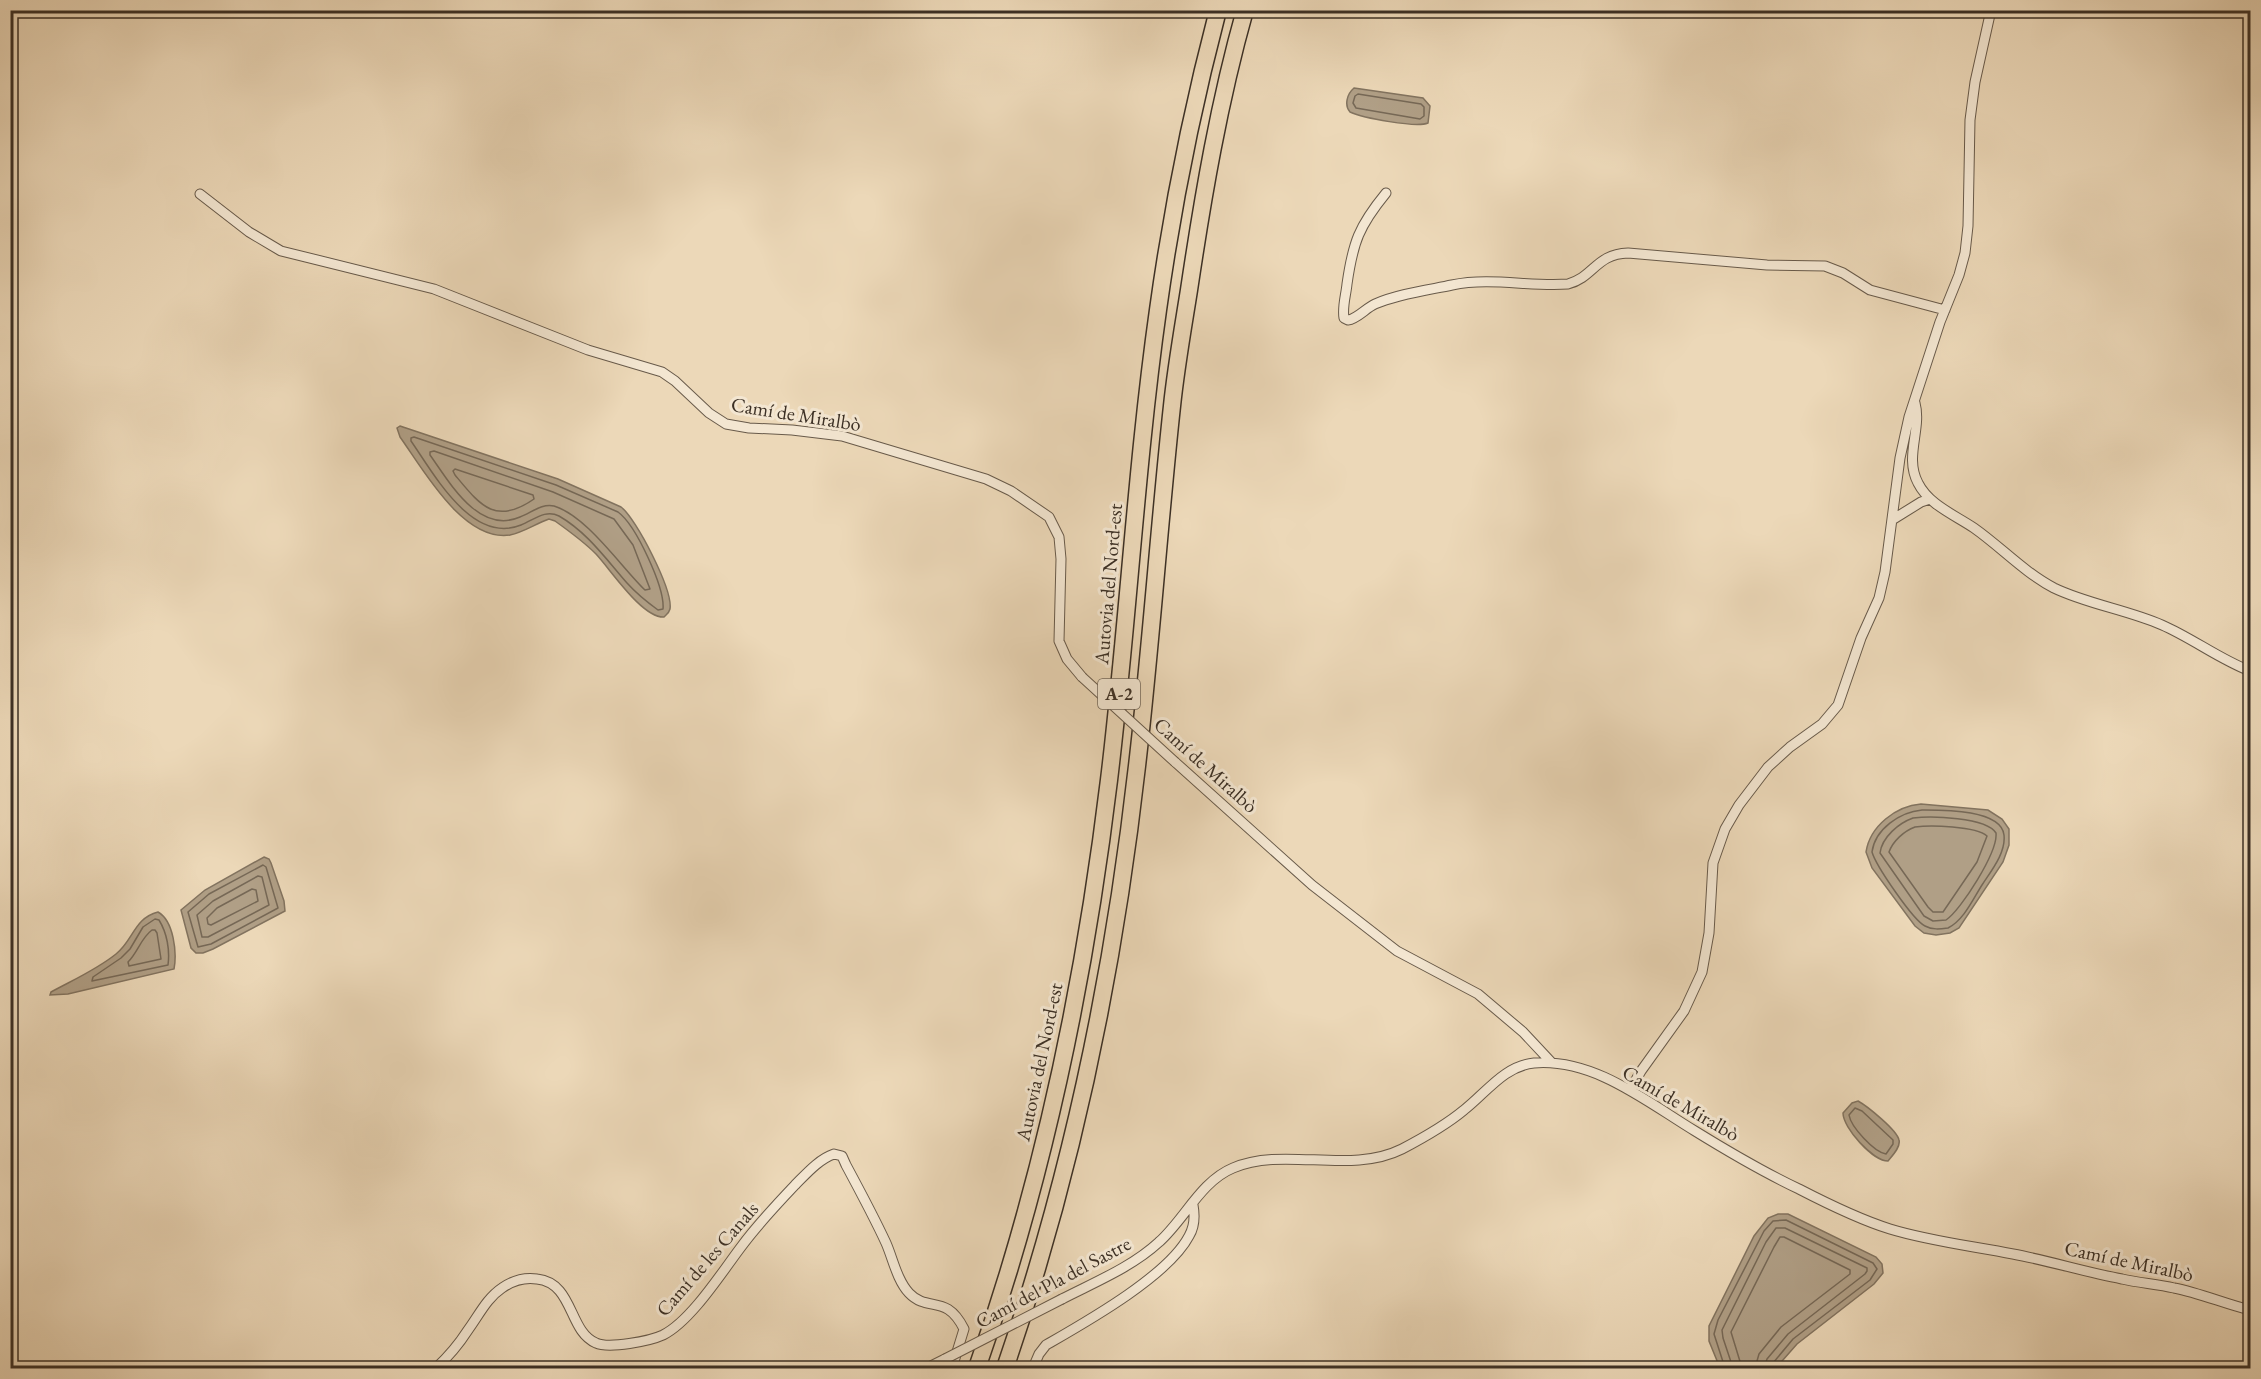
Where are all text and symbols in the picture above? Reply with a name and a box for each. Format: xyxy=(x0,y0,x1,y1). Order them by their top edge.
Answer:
street label: Camí de Miralbò xyxy=(729,391,863,437)
street label: Autovia del Nord-est xyxy=(1088,502,1128,666)
road number: A-2 xyxy=(1098,679,1140,709)
street label: Camí de Miralbò xyxy=(1149,711,1264,819)
street label: Autovia del Nord-est xyxy=(1009,980,1069,1145)
street label: Camí de Miralbò xyxy=(1618,1059,1744,1147)
street label: Camí de les Canals xyxy=(650,1196,764,1322)
street label: Camí del Pla del Sastre xyxy=(971,1230,1135,1334)
street label: Camí de Miralbò xyxy=(2062,1235,2196,1287)

